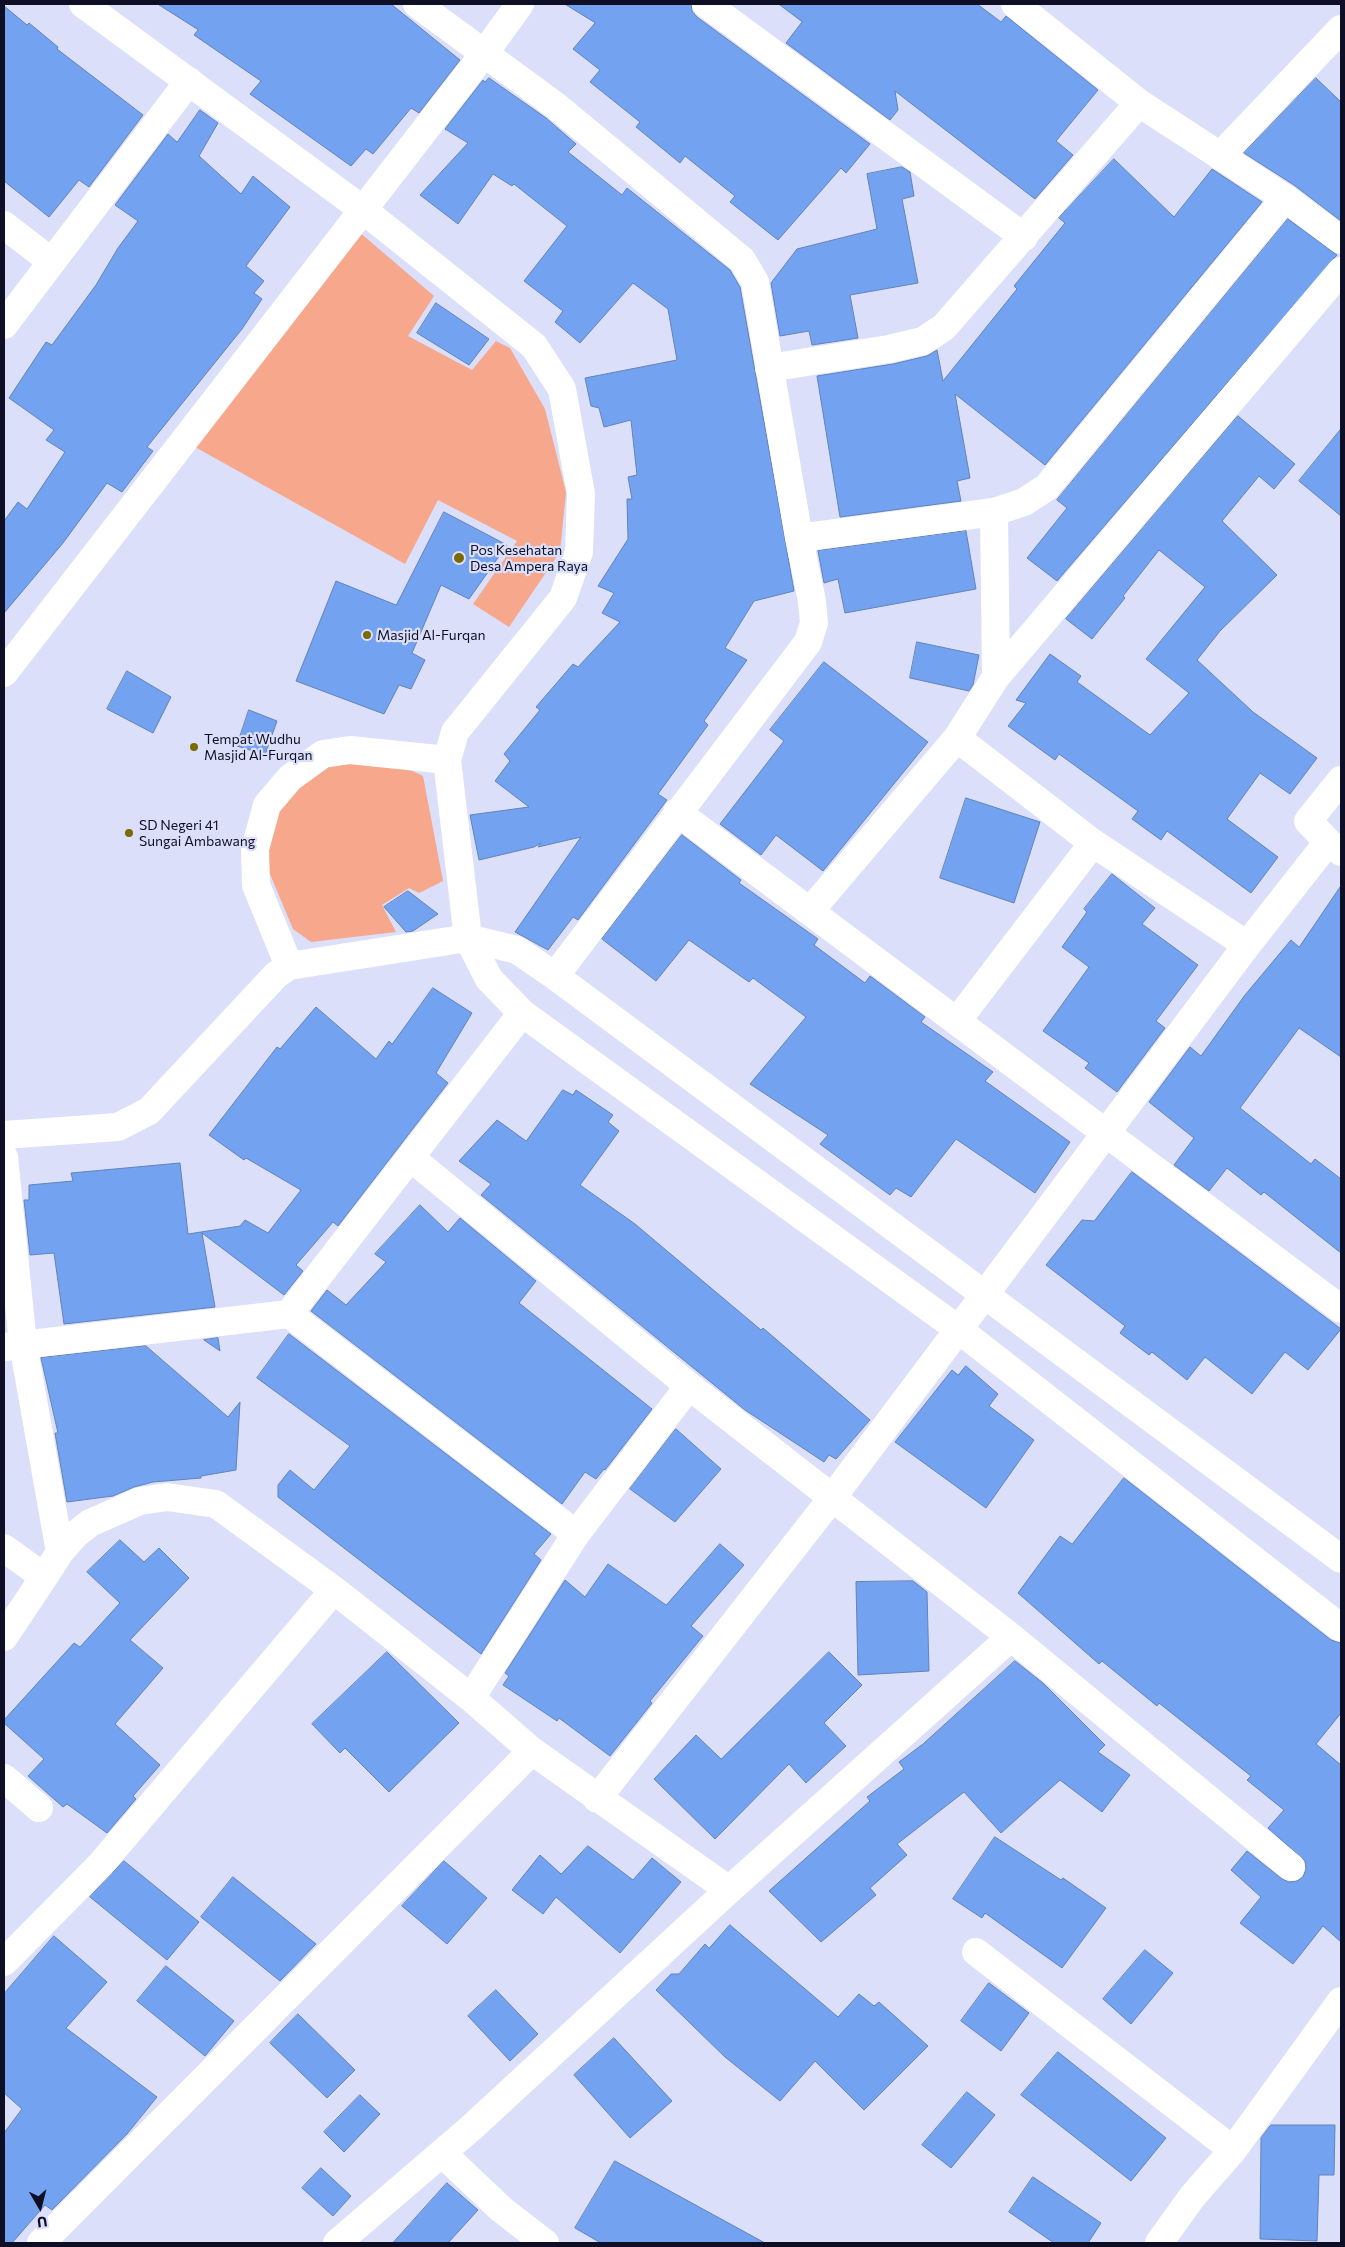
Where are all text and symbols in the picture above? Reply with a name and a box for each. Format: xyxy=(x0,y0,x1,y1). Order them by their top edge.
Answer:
place label: Pos Kesehatan Desa Ampera Raya xyxy=(470,542,588,574)
marker: Pos Kesehatan Desa Ampera Raya xyxy=(452,551,466,565)
place label: Masjid Al-Furqan xyxy=(377,627,486,643)
marker: Masjid Al-Furqan xyxy=(361,629,373,641)
place label: Tempat Wudhu Masjid Al-Furqan xyxy=(204,731,313,764)
marker: Tempat Wudhu Masjid Al-Furqan xyxy=(188,741,200,753)
place label: SD Negeri 41 Sungai Ambawang xyxy=(139,817,255,850)
marker: SD Negeri 41 Sungai Ambawang xyxy=(123,827,135,839)
north arrow xyxy=(15,2182,65,2232)
text: U xyxy=(36,2213,48,2231)

